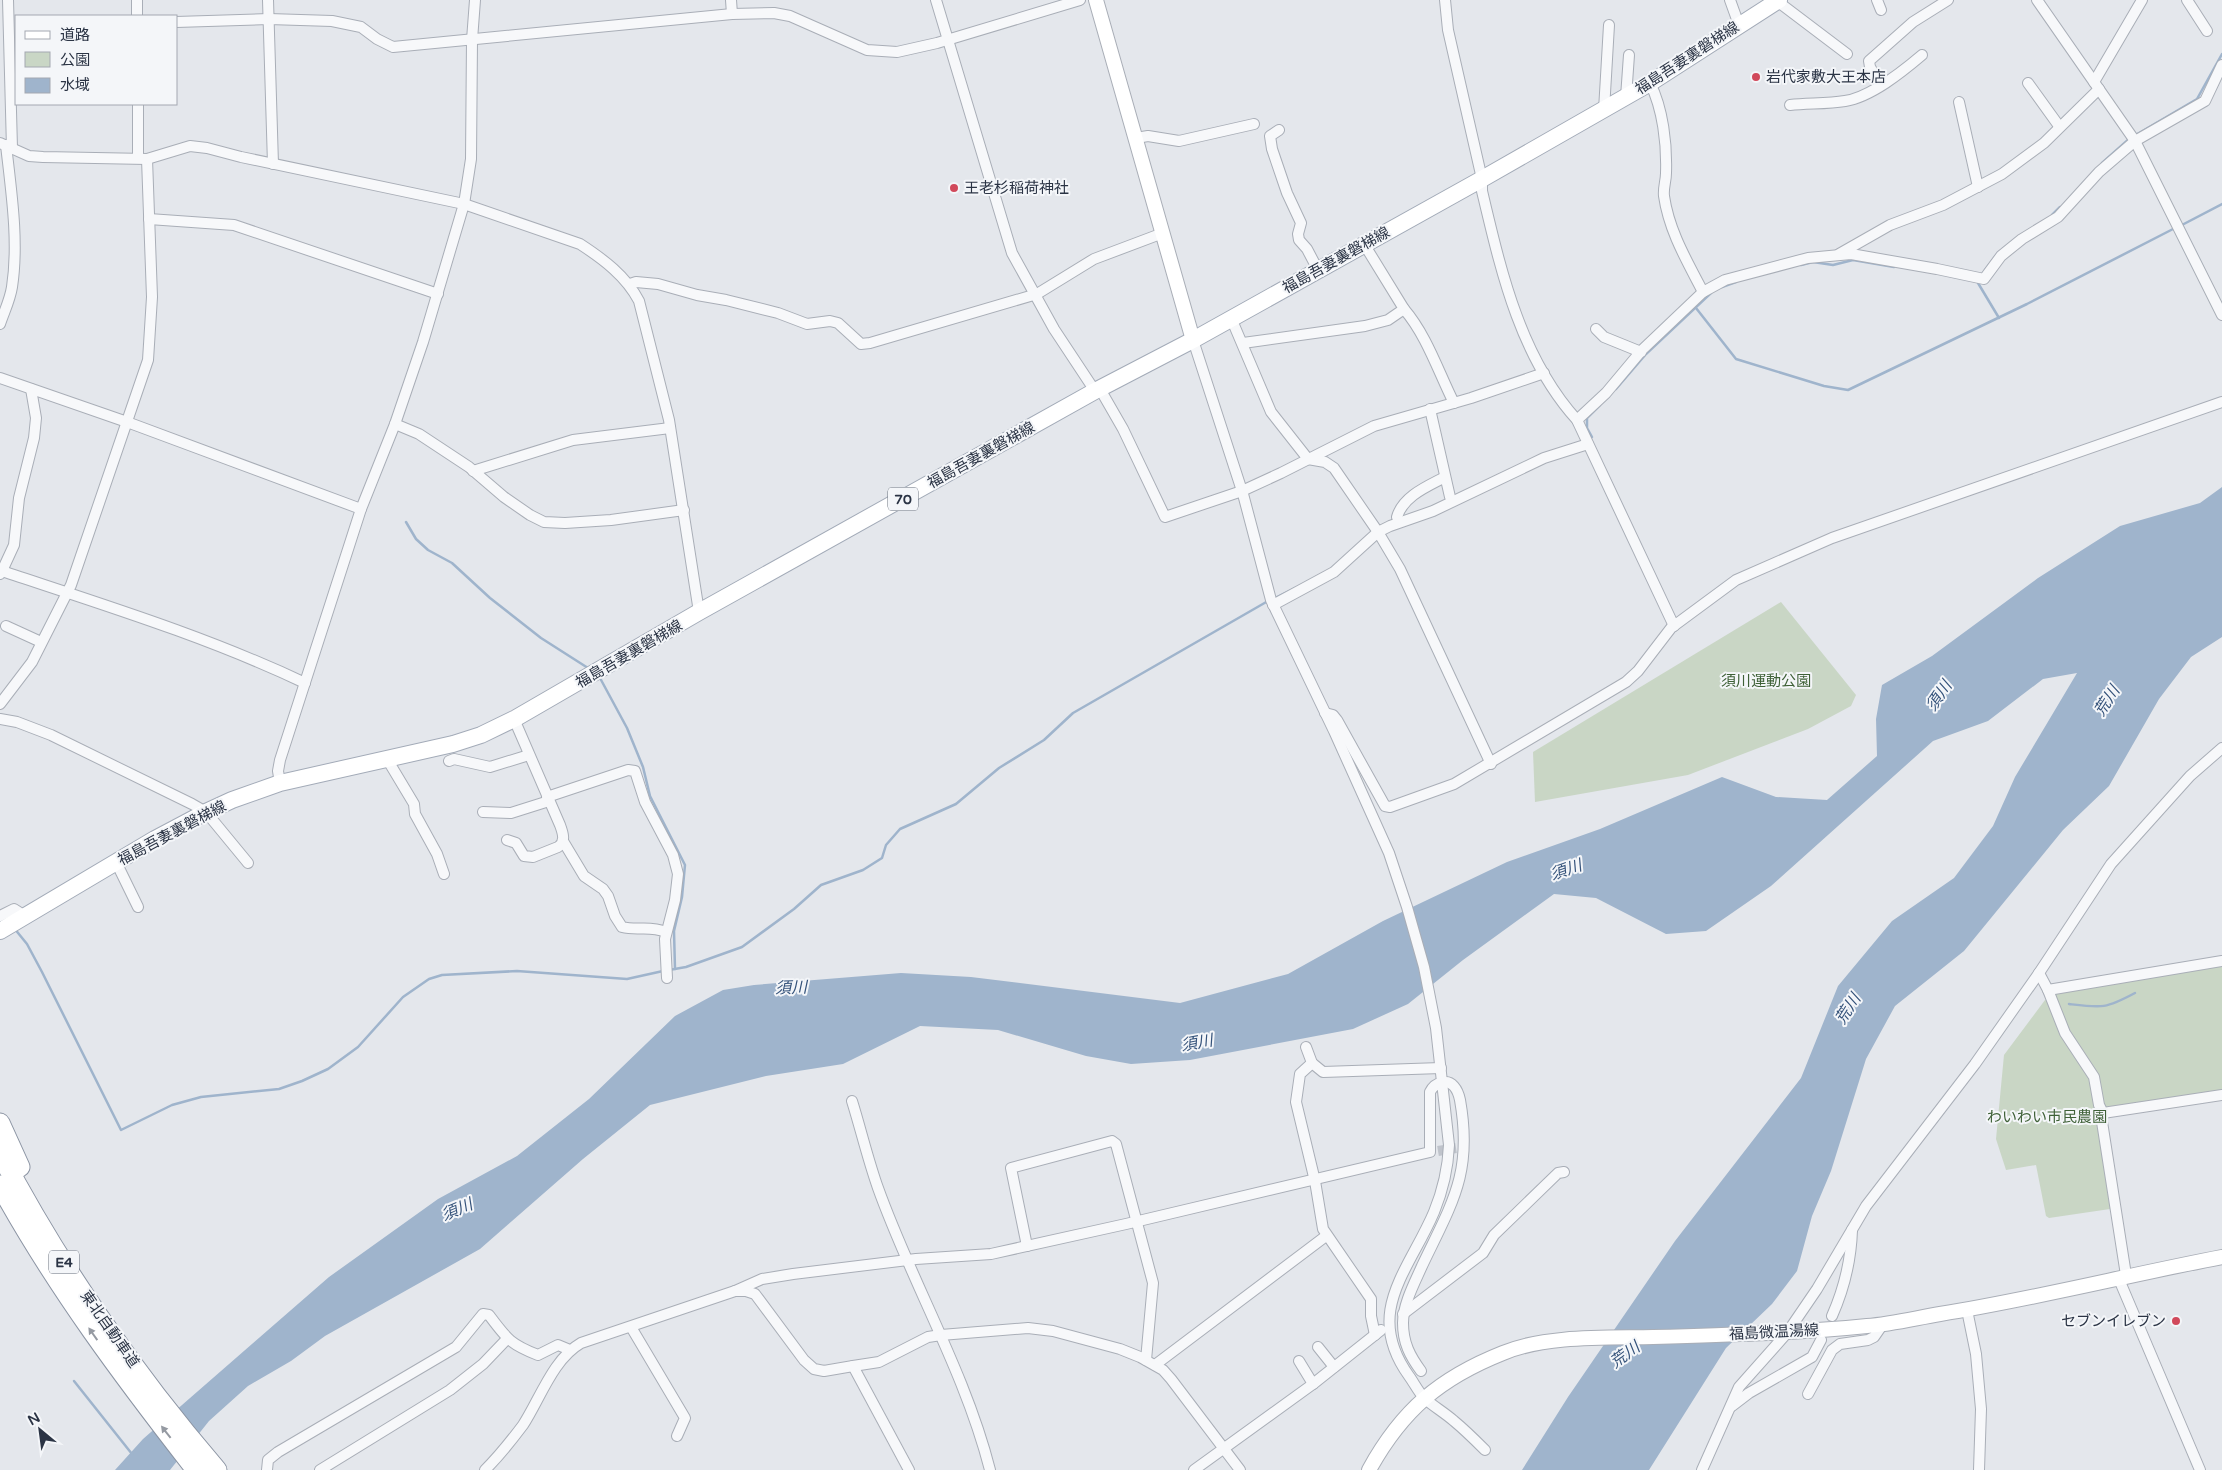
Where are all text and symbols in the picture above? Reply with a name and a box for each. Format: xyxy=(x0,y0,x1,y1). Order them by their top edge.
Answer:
legend xyxy=(15,15,178,105)
street label: 福島吾妻裏磐梯線 xyxy=(1632,18,1742,98)
text: 道路 xyxy=(60,26,90,44)
text: 公園 xyxy=(60,51,90,69)
place label: 岩代家敷大王本店 xyxy=(1766,68,1886,86)
marker: 岩代家敷大王本店 xyxy=(1750,71,1762,83)
text: 水域 xyxy=(60,76,90,94)
place label: 王老杉稲荷神社 xyxy=(964,179,1069,197)
marker: 王老杉稲荷神社 xyxy=(948,182,960,194)
street label: 福島吾妻裏磐梯線 xyxy=(1279,223,1393,297)
street label: 福島吾妻裏磐梯線 xyxy=(924,418,1038,492)
road number: 70 xyxy=(888,488,918,510)
street label: 福島吾妻裏磐梯線 xyxy=(573,616,685,692)
park label: 須川運動公園 xyxy=(1721,672,1811,690)
water label: 須川 xyxy=(1922,675,1957,715)
water label: 荒川 xyxy=(2090,680,2125,720)
street label: 福島吾妻裏磐梯線 xyxy=(115,797,229,869)
water label: 須川 xyxy=(1548,855,1586,885)
water label: 須川 xyxy=(775,977,809,999)
water label: 荒川 xyxy=(1831,988,1866,1028)
water label: 須川 xyxy=(1179,1030,1216,1056)
park label: わいわい市民農園 xyxy=(1987,1108,2107,1126)
water label: 須川 xyxy=(438,1194,477,1225)
road number: E4 xyxy=(49,1250,79,1274)
street label: 東北自動車道 xyxy=(77,1287,143,1371)
place label: セブンイレブン xyxy=(2061,1312,2166,1330)
marker: セブンイレブン xyxy=(2170,1315,2182,1327)
street label: 福島微温湯線 xyxy=(1729,1321,1819,1343)
one-way arrow xyxy=(88,1327,98,1341)
water label: 荒川 xyxy=(1606,1336,1645,1372)
north arrow xyxy=(15,1405,65,1455)
text: N xyxy=(25,1409,43,1429)
one-way arrow xyxy=(161,1425,171,1439)

